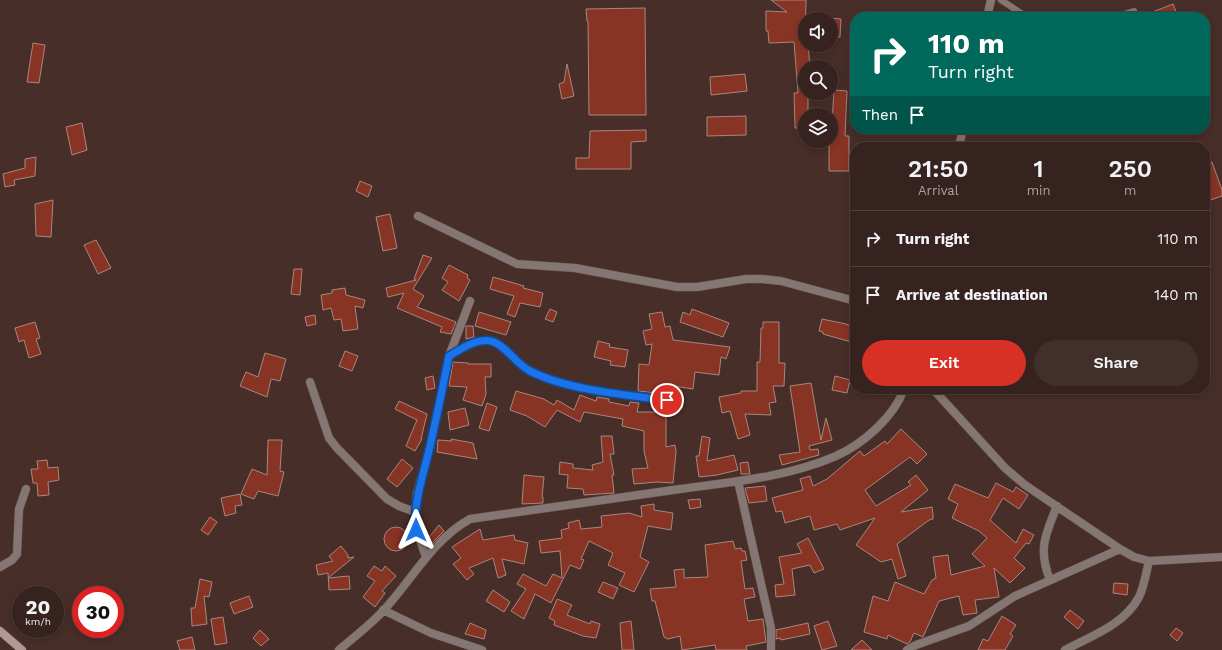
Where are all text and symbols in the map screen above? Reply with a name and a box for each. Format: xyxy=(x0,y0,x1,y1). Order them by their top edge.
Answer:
map controls xyxy=(798,12,838,148)
button: sound xyxy=(798,12,838,52)
text: 110 m xyxy=(928,27,1005,60)
icon: right xyxy=(862,28,914,80)
button: search xyxy=(798,60,838,100)
text: Turn right xyxy=(928,61,1014,82)
icon: arrive xyxy=(906,104,928,126)
text: Then xyxy=(862,106,898,124)
button: layers xyxy=(798,108,838,148)
text: 21:50 xyxy=(908,155,969,183)
text: 1 xyxy=(1034,155,1044,183)
text: 250 xyxy=(1109,155,1152,183)
text: Arrival xyxy=(918,183,959,198)
text: min xyxy=(1027,183,1051,198)
text: m xyxy=(1124,183,1136,198)
icon: right xyxy=(862,228,884,250)
text: Turn right xyxy=(896,230,969,248)
text: 110 m xyxy=(1158,230,1198,248)
icon: arrive xyxy=(862,284,884,306)
text: Arrive at destination xyxy=(896,286,1048,304)
text: 140 m xyxy=(1154,286,1198,304)
button: Exit xyxy=(862,340,1026,386)
button: Share xyxy=(1034,340,1198,386)
pin xyxy=(650,383,684,417)
icon: arrive xyxy=(656,389,678,411)
position arrow xyxy=(395,509,437,551)
speed limit sign: 30 xyxy=(72,586,124,638)
text: 20 xyxy=(26,595,50,619)
text: km/h xyxy=(25,616,51,627)

